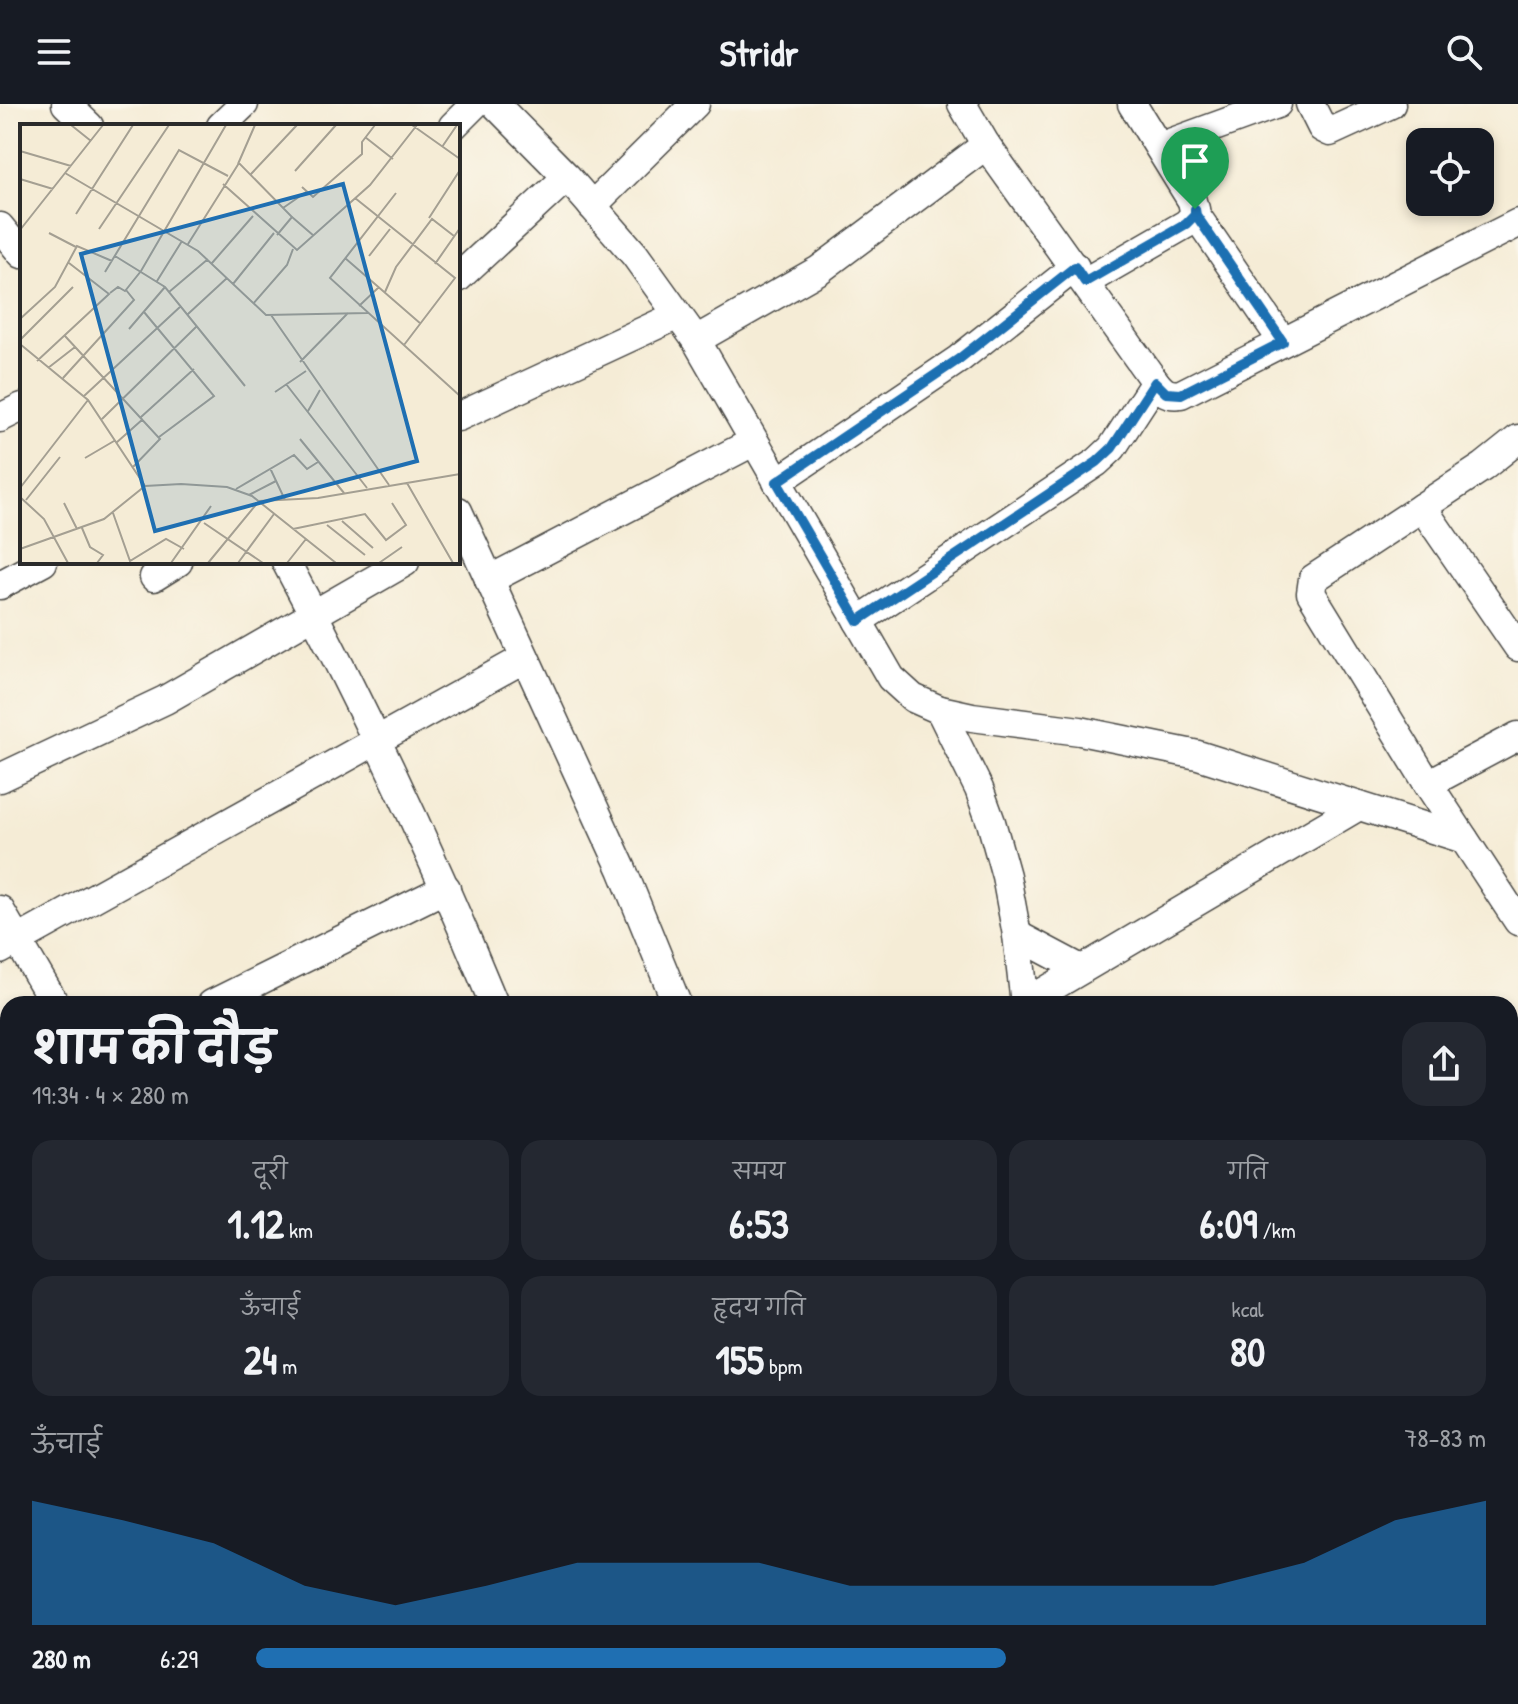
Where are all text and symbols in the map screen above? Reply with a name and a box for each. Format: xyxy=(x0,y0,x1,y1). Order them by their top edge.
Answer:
text: Stridr xyxy=(720,28,798,77)
icon: menu xyxy=(32,30,76,74)
icon: search xyxy=(1442,30,1486,74)
inset map xyxy=(20,124,460,564)
pin xyxy=(1161,127,1229,209)
map controls xyxy=(1406,128,1494,216)
button: locate xyxy=(1406,128,1494,216)
icon: arrive xyxy=(1173,139,1217,183)
text: शाम की दौड़ xyxy=(32,1017,275,1077)
button: share xyxy=(1402,1022,1486,1106)
text: 19:34 · 4 × 280 m xyxy=(32,1077,189,1112)
text: दूरी xyxy=(253,1156,288,1186)
text: समय xyxy=(733,1156,785,1186)
text: गति xyxy=(1228,1156,1268,1186)
text: 1.12 xyxy=(228,1196,284,1250)
text: 6:53 xyxy=(729,1196,789,1250)
text: 6:09 xyxy=(1200,1196,1257,1250)
text: km xyxy=(284,1215,313,1245)
text: /km xyxy=(1257,1215,1296,1245)
text: ऊँचाई xyxy=(241,1292,300,1322)
text: हृदय गति xyxy=(713,1292,805,1322)
text: kcal xyxy=(1232,1294,1264,1324)
text: 80 xyxy=(1230,1324,1265,1378)
text: 24 xyxy=(243,1332,277,1386)
text: 155 xyxy=(716,1332,764,1386)
text: m xyxy=(277,1351,297,1381)
text: bpm xyxy=(764,1351,802,1381)
text: 78–83 m xyxy=(1404,1420,1486,1455)
text: ऊँचाई xyxy=(32,1426,102,1461)
text: 280 m xyxy=(32,1641,91,1676)
text: 6:29 xyxy=(160,1641,198,1676)

